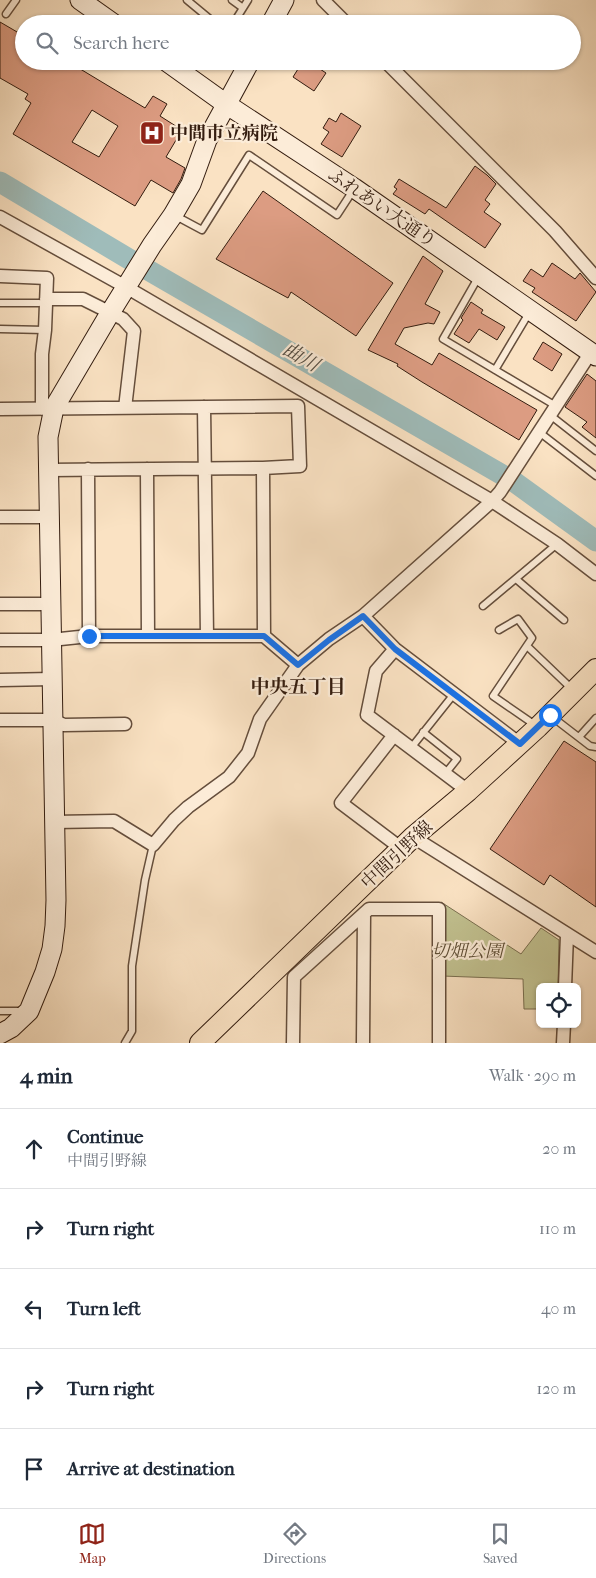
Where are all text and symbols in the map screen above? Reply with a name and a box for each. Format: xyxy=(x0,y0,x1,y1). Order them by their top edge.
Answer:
search box xyxy=(15,15,581,70)
icon: search xyxy=(33,29,61,57)
text: Search here xyxy=(73,32,169,54)
hospital icon: 中間市立病院 xyxy=(139,120,165,146)
place label: 中間市立病院 xyxy=(170,123,278,144)
street label: ふれあい大通り xyxy=(324,164,440,252)
water label: 曲川 xyxy=(279,338,325,377)
route end xyxy=(78,625,101,648)
district label: 中央五丁目 xyxy=(250,676,346,698)
route start xyxy=(539,704,562,727)
street label: 中間引野線 xyxy=(357,817,437,893)
park label: 切畑公園 xyxy=(431,941,506,962)
map controls xyxy=(536,983,581,1028)
button: locate xyxy=(536,983,581,1028)
text: 4 min xyxy=(20,1064,73,1088)
text: Walk · 290 m xyxy=(489,1066,576,1085)
text: Continue xyxy=(67,1126,143,1148)
icon: ahead xyxy=(20,1135,48,1163)
text: 20 m xyxy=(542,1139,576,1158)
text: 中間引野線 xyxy=(67,1151,147,1170)
icon: right xyxy=(20,1215,48,1243)
text: Turn right xyxy=(67,1218,154,1240)
text: 110 m xyxy=(539,1219,576,1238)
icon: left xyxy=(20,1295,48,1323)
text: Turn left xyxy=(67,1298,141,1320)
text: 40 m xyxy=(541,1299,576,1318)
icon: right xyxy=(20,1375,48,1403)
text: Turn right xyxy=(67,1378,154,1400)
text: 120 m xyxy=(537,1379,576,1398)
icon: arrive xyxy=(20,1455,48,1483)
text: Arrive at destination xyxy=(67,1458,235,1480)
tab: Map xyxy=(78,1520,106,1567)
tab: Directions xyxy=(263,1520,326,1567)
tab: Saved xyxy=(483,1520,518,1567)

